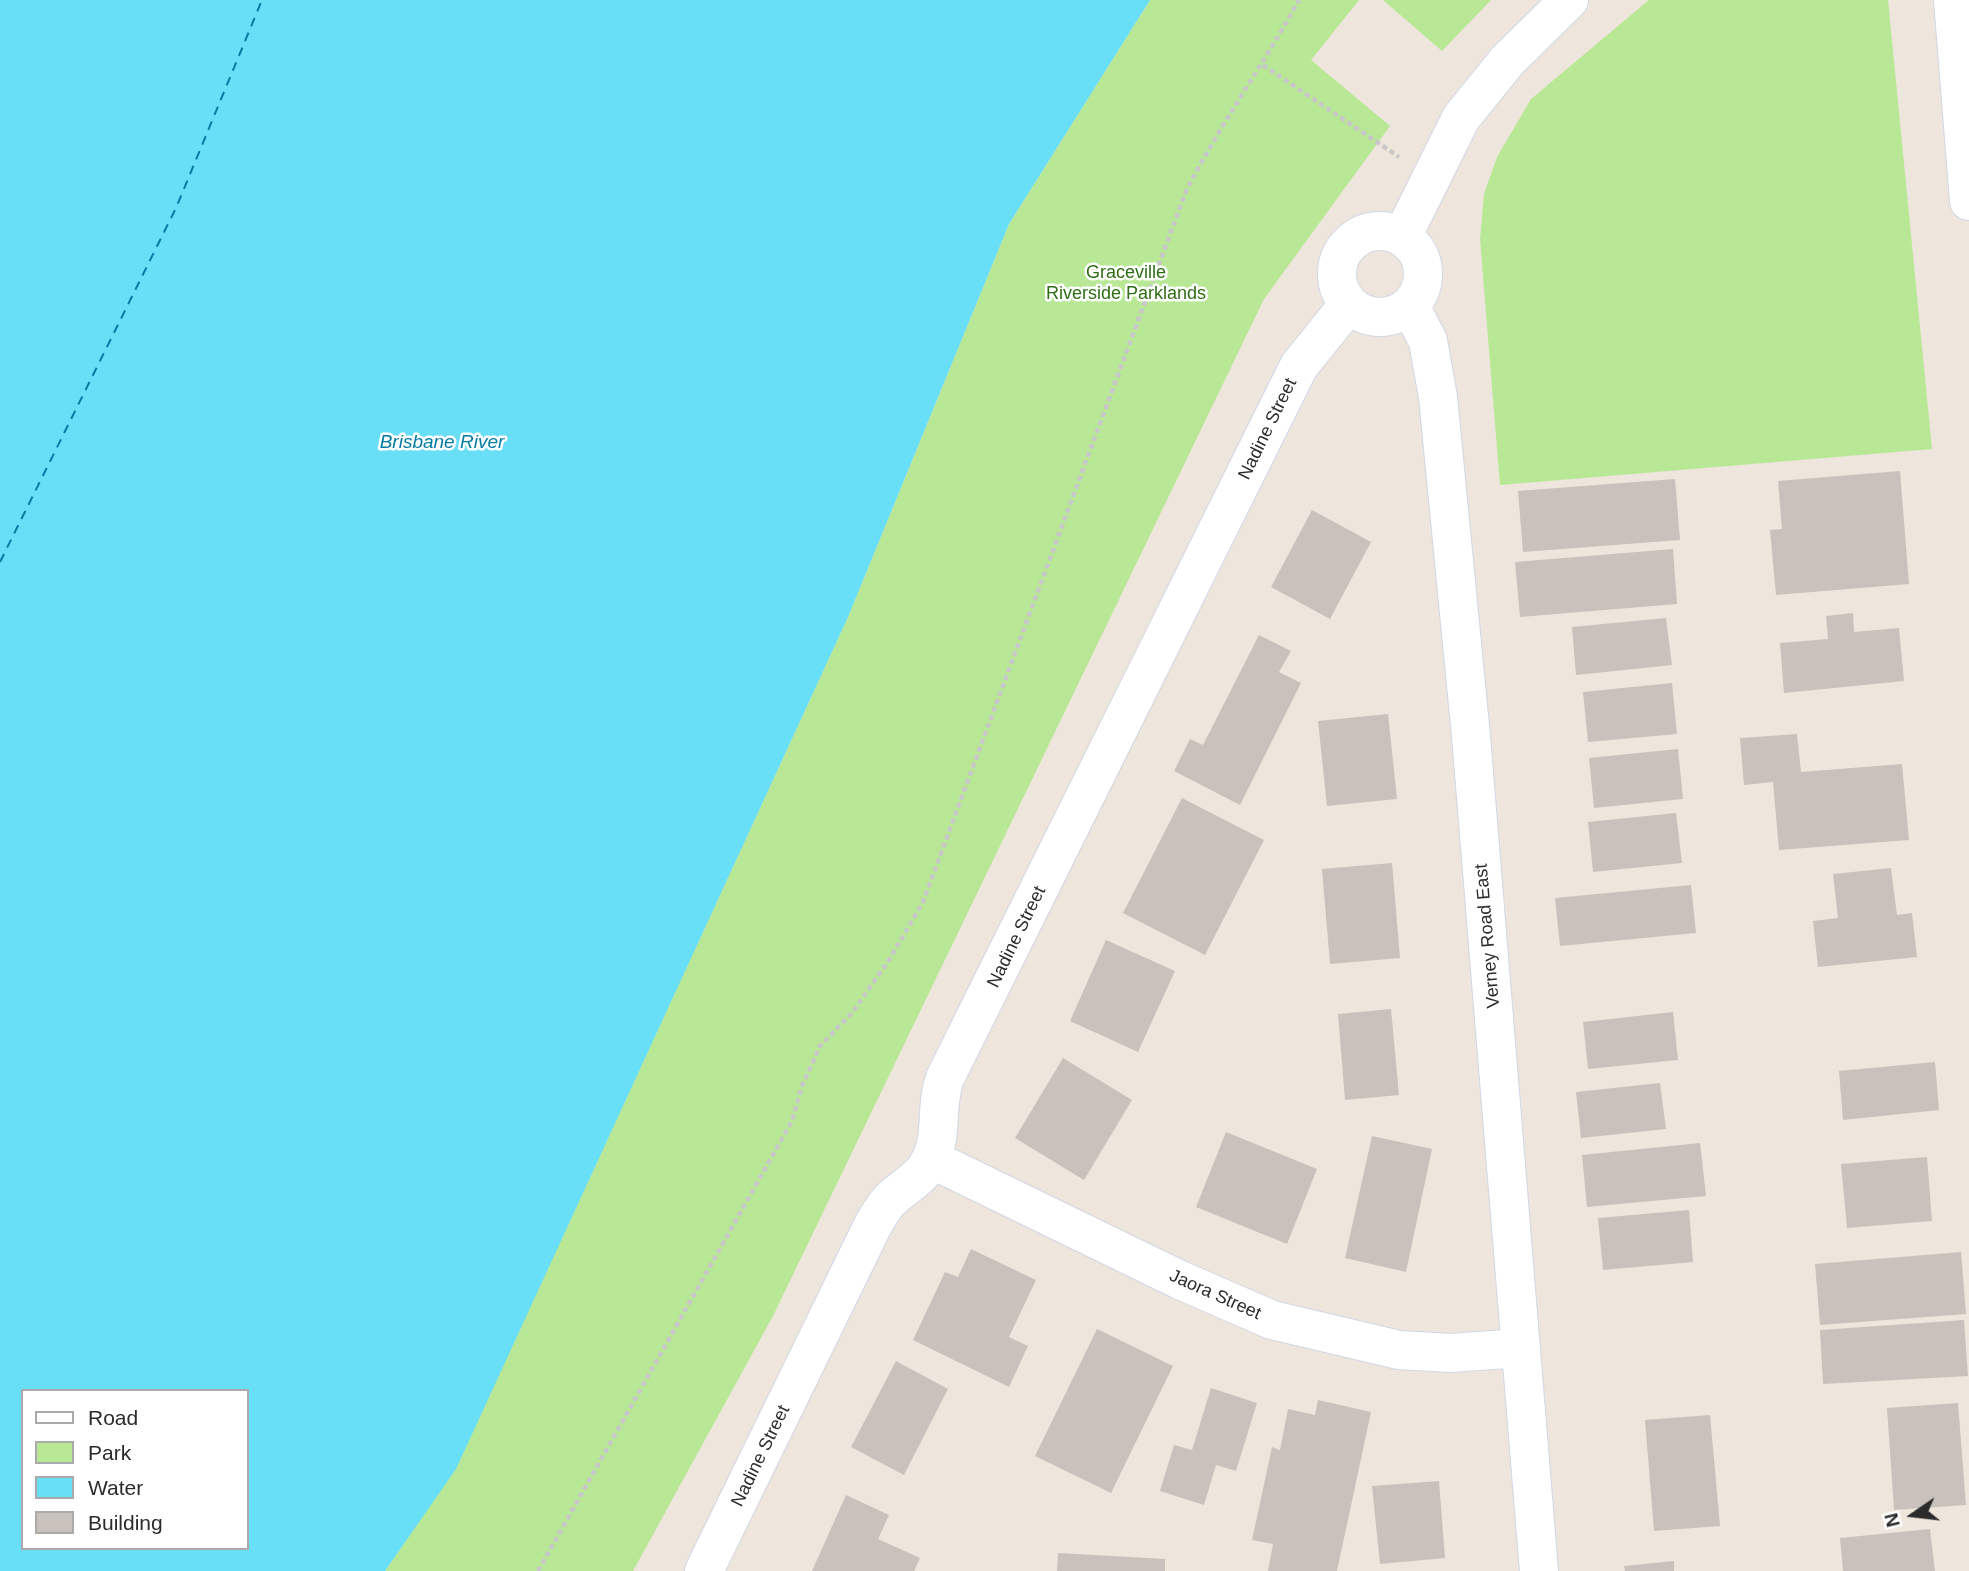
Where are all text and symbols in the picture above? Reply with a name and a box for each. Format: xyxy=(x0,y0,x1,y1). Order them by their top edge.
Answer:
park label: Graceville Riverside Parklands xyxy=(1046,262,1206,304)
street label: Nadine Street xyxy=(1234,375,1302,483)
water label: Brisbane River xyxy=(380,432,504,454)
street label: Verney Road East xyxy=(1471,863,1505,1009)
street label: Nadine Street xyxy=(983,883,1051,991)
street label: Jaora Street xyxy=(1166,1265,1264,1325)
legend xyxy=(21,1389,248,1550)
street label: Nadine Street xyxy=(727,1402,795,1510)
text: Road xyxy=(88,1406,138,1429)
text: Park xyxy=(88,1441,131,1464)
text: Water xyxy=(88,1476,143,1499)
north arrow xyxy=(1878,1480,1948,1550)
text: Building xyxy=(88,1511,163,1534)
text: N xyxy=(1880,1511,1904,1529)

